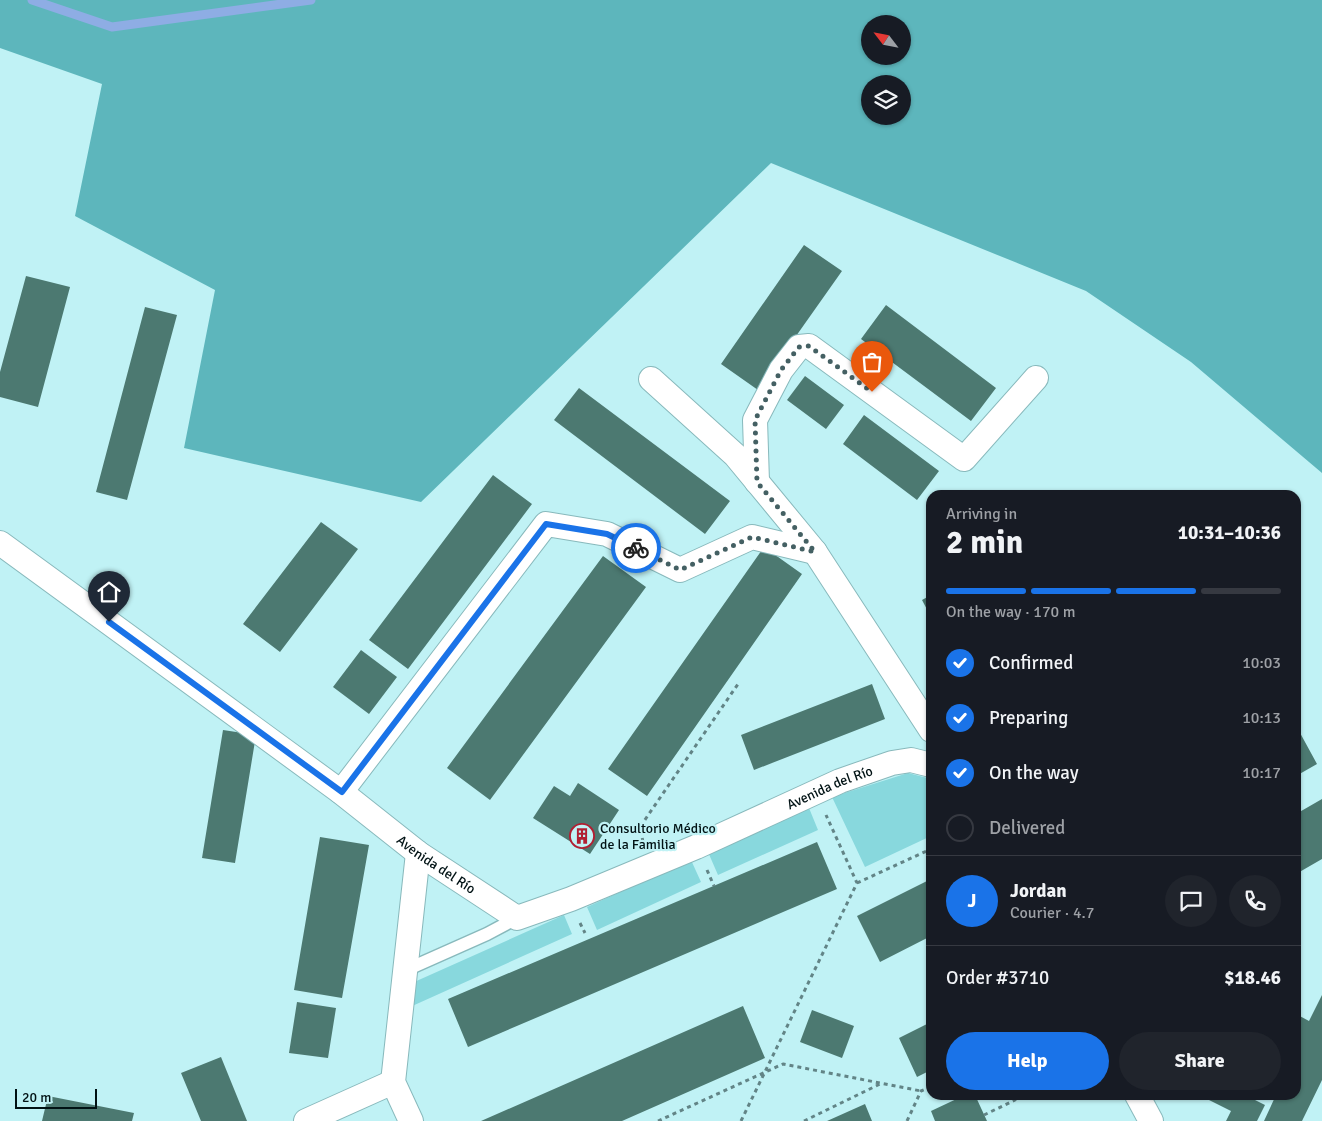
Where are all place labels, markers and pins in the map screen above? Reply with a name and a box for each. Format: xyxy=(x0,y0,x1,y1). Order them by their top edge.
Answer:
pin xyxy=(851,341,893,392)
pin xyxy=(88,571,130,622)
place label: Consultorio Médico de la Familia xyxy=(600,820,716,853)
building icon: Consultorio Médico de la Familia xyxy=(569,823,595,849)

